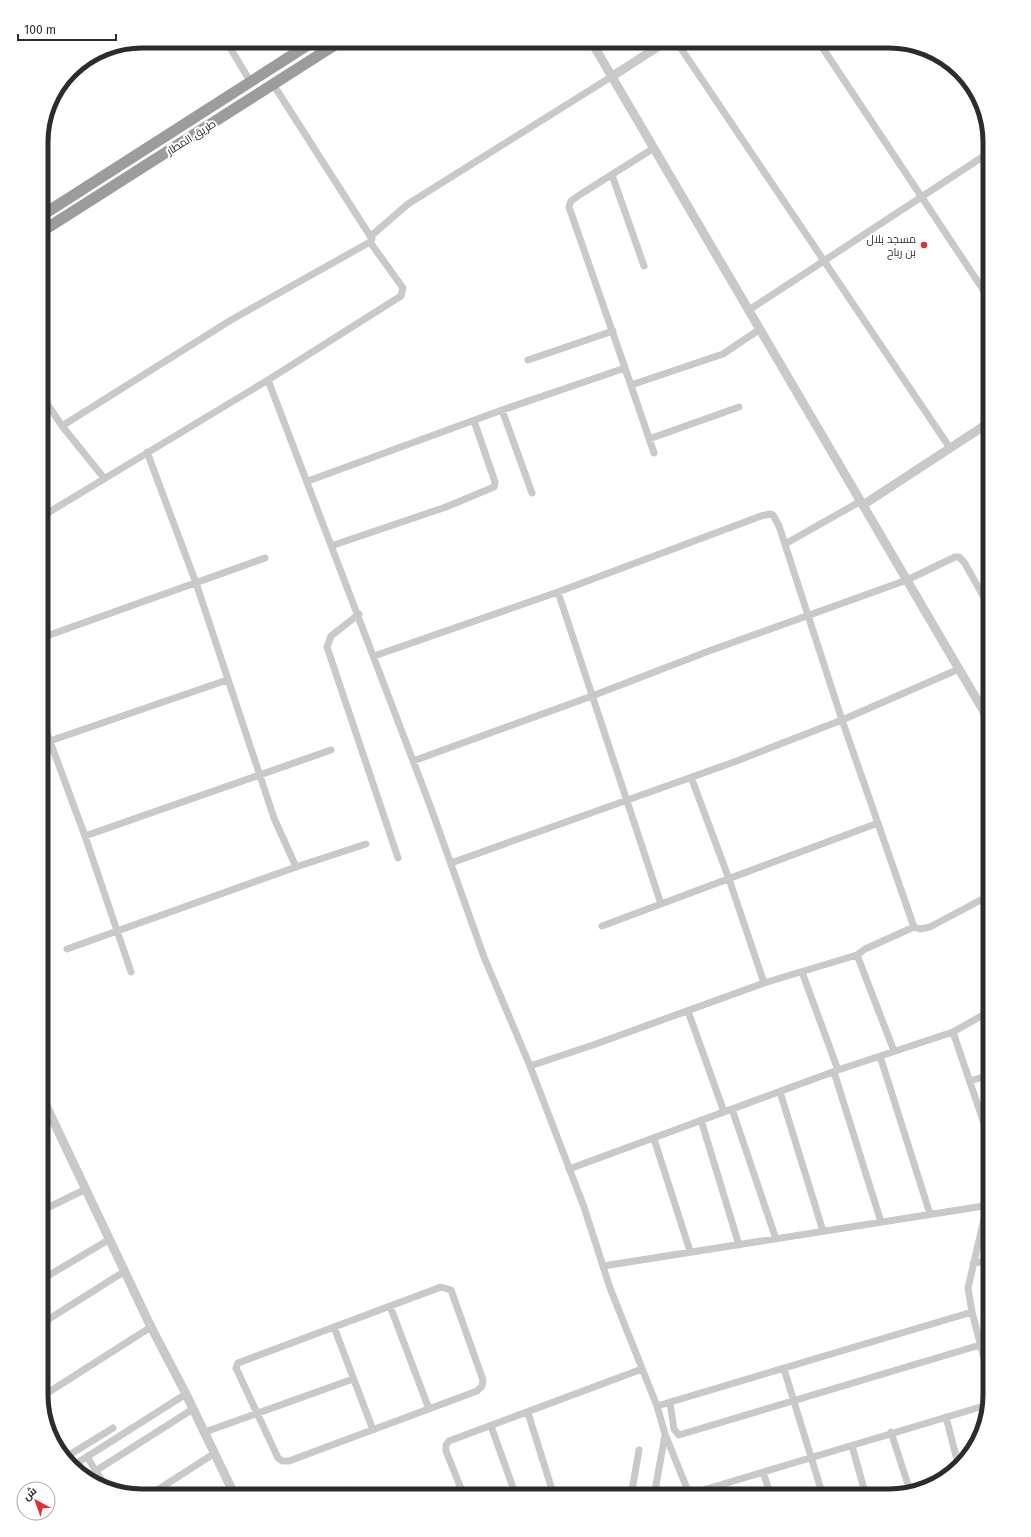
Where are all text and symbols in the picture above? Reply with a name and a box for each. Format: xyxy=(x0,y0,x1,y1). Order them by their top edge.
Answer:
scale bar xyxy=(18,16,116,42)
text: 100 m xyxy=(24,23,56,37)
street label: طريق المطار xyxy=(163,117,218,158)
place label: مسجد بلال بن رباح xyxy=(866,233,916,260)
marker: مسجد بلال بن رباح xyxy=(919,240,929,250)
north arrow xyxy=(16,1481,56,1521)
text: ش xyxy=(20,1484,39,1503)

